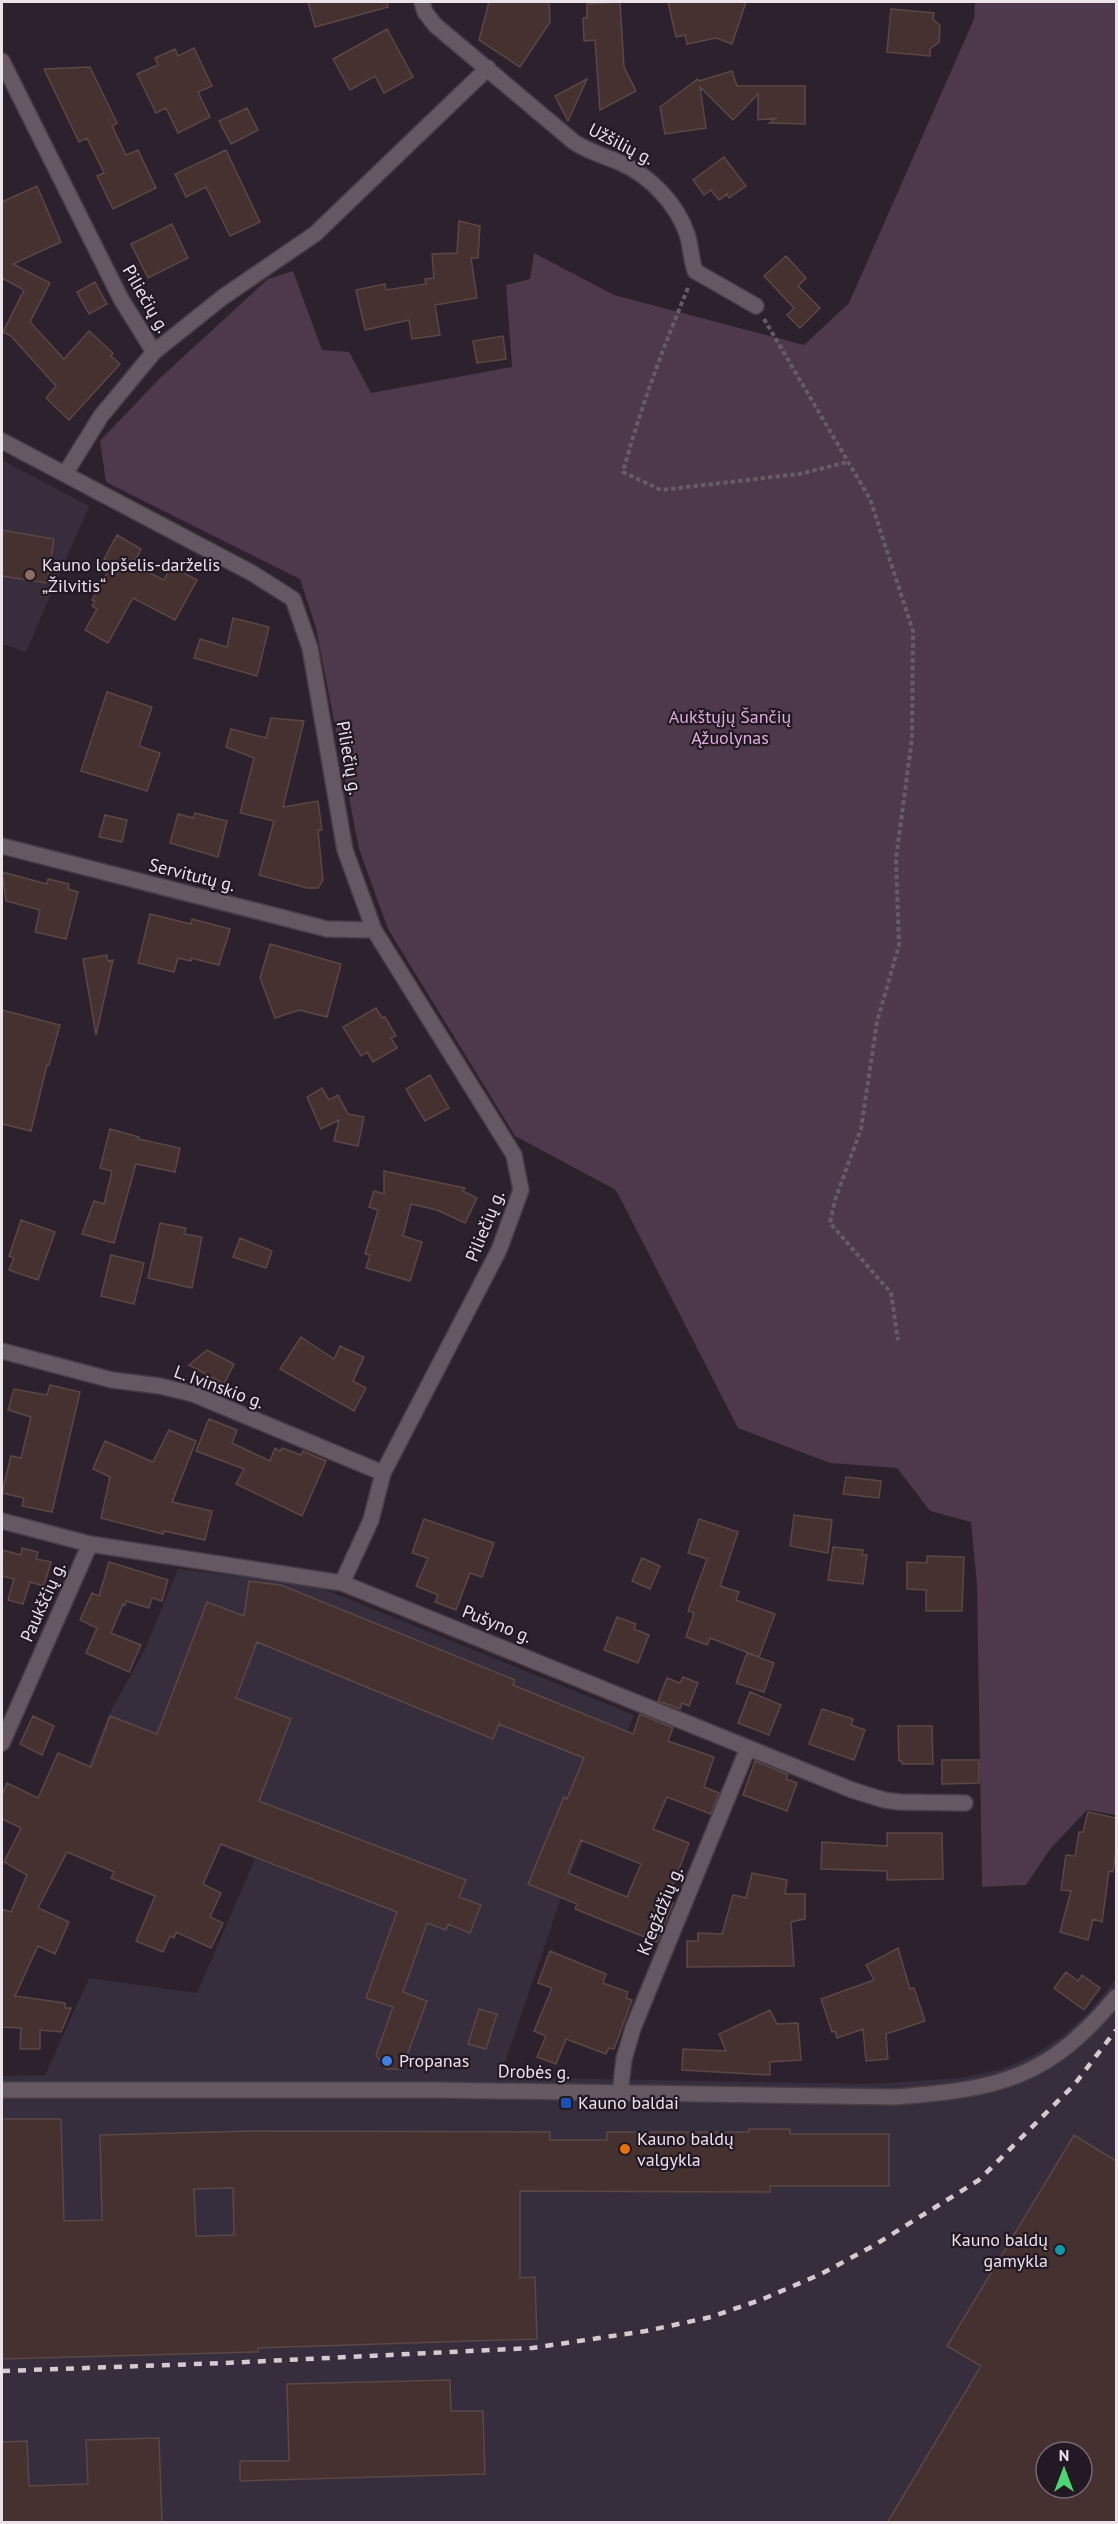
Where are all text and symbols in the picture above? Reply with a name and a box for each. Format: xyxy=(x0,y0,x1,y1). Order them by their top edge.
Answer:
street label: Užšilių g. xyxy=(585,117,658,170)
street label: Piliečių g. xyxy=(118,261,175,337)
place label: Kauno lopšelis-darželis „Žilvitis“ xyxy=(42,553,220,597)
marker: Kauno lopšelis-darželis „Žilvitis“ xyxy=(23,568,37,582)
park label: Aukštųjų Šančių Ąžuolynas xyxy=(669,705,791,749)
street label: Piliečių g. xyxy=(332,719,367,797)
street label: Servitutų g. xyxy=(147,853,238,896)
street label: Piliečių g. xyxy=(460,1187,509,1265)
street label: L. Ivinskio g. xyxy=(171,1360,267,1413)
street label: Paukščių g. xyxy=(15,1558,70,1645)
street label: Pušyno g. xyxy=(459,1599,535,1648)
street label: Kregždžių g. xyxy=(631,1863,688,1959)
place label: Propanas xyxy=(399,2049,469,2072)
marker: Propanas xyxy=(380,2054,394,2068)
street label: Drobės g. xyxy=(498,2059,570,2084)
place label: Kauno baldai xyxy=(578,2091,679,2114)
marker: Kauno baldai xyxy=(559,2096,573,2110)
place label: Kauno baldų valgykla xyxy=(637,2127,734,2171)
marker: Kauno baldų valgykla xyxy=(618,2142,632,2156)
place label: Kauno baldų gamykla xyxy=(951,2228,1048,2272)
marker: Kauno baldų gamykla xyxy=(1053,2243,1067,2257)
north arrow xyxy=(1034,2440,1094,2500)
text: N xyxy=(1059,2445,1069,2465)

